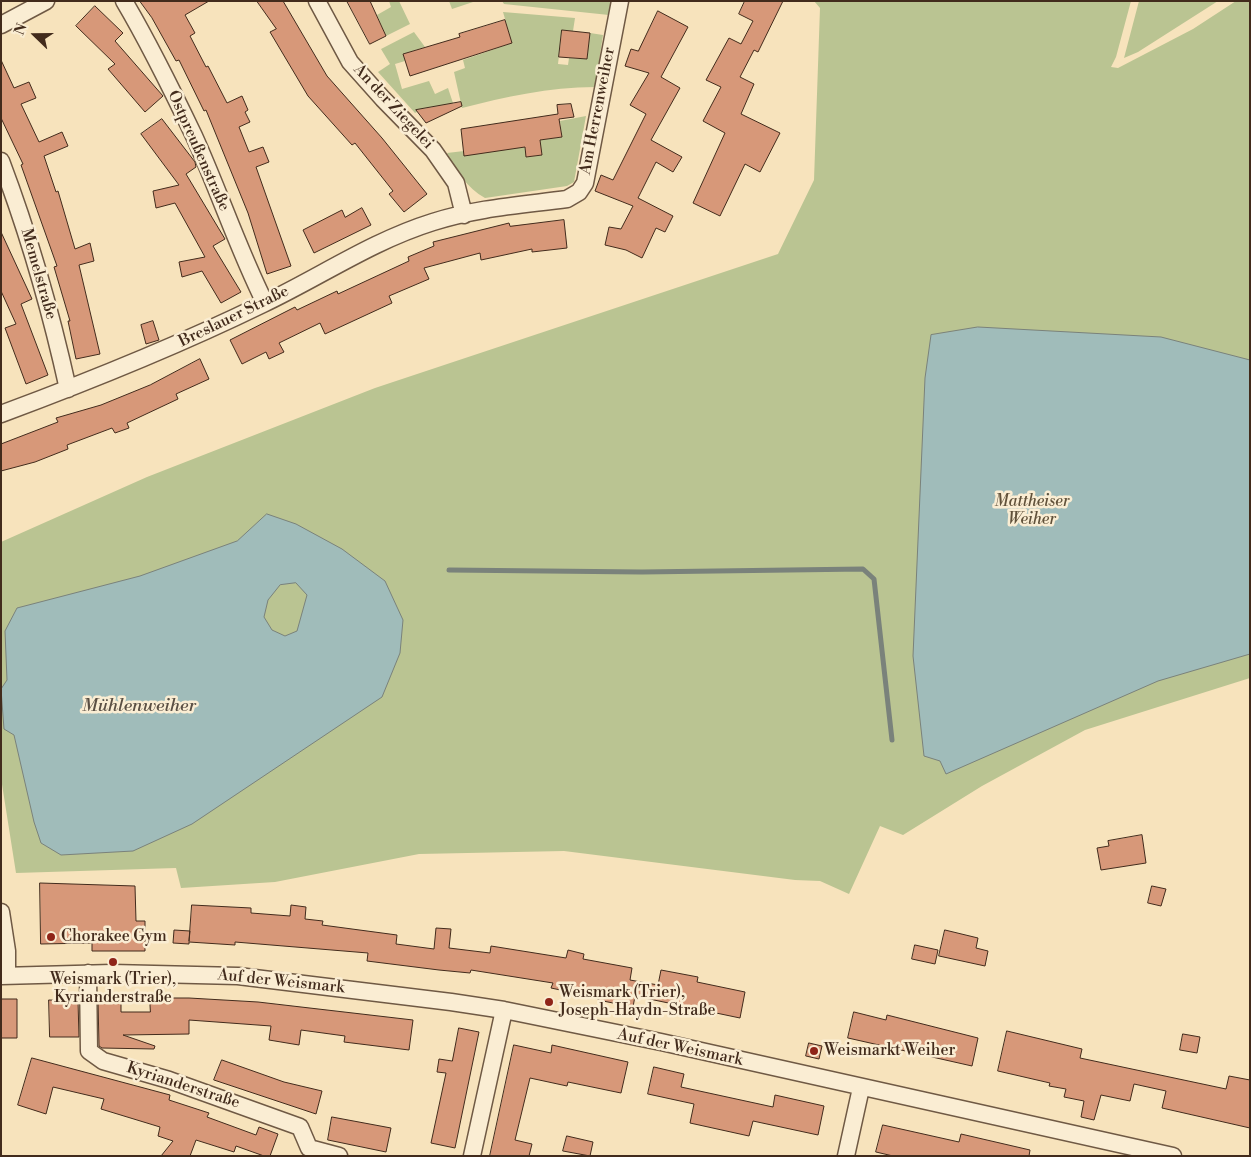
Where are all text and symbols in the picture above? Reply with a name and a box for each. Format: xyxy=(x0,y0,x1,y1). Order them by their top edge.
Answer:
north arrow xyxy=(10,10,60,60)
text: N xyxy=(11,21,32,38)
street label: Am Herrenweiher xyxy=(576,46,620,176)
street label: An der Ziegelei xyxy=(349,61,437,153)
street label: Ostpreußenstraße xyxy=(163,88,233,214)
street label: Memelstraße xyxy=(16,226,60,322)
street label: Breslauer Straße xyxy=(176,282,292,352)
park label: Mattheiser Weiher xyxy=(995,492,1069,530)
water label: Mühlenweiher xyxy=(82,696,196,718)
place label: Chorakee Gym xyxy=(61,927,167,947)
marker: Chorakee Gym xyxy=(45,931,57,943)
marker: Weismark (Trier), Kyrianderstraße xyxy=(107,956,119,968)
street label: Auf der Weismark xyxy=(217,966,345,998)
place label: Weismark (Trier), Kyrianderstraße xyxy=(50,970,176,1008)
place label: Weismark (Trier), Joseph-Haydn-Straße xyxy=(559,983,716,1021)
marker: Weismark (Trier), Joseph-Haydn-Straße xyxy=(543,996,555,1008)
street label: Auf der Weismark xyxy=(616,1025,744,1071)
place label: Weismarkt Weiher xyxy=(824,1041,955,1061)
marker: Weismarkt Weiher xyxy=(808,1045,820,1057)
street label: Kyrianderstraße xyxy=(124,1059,242,1113)

